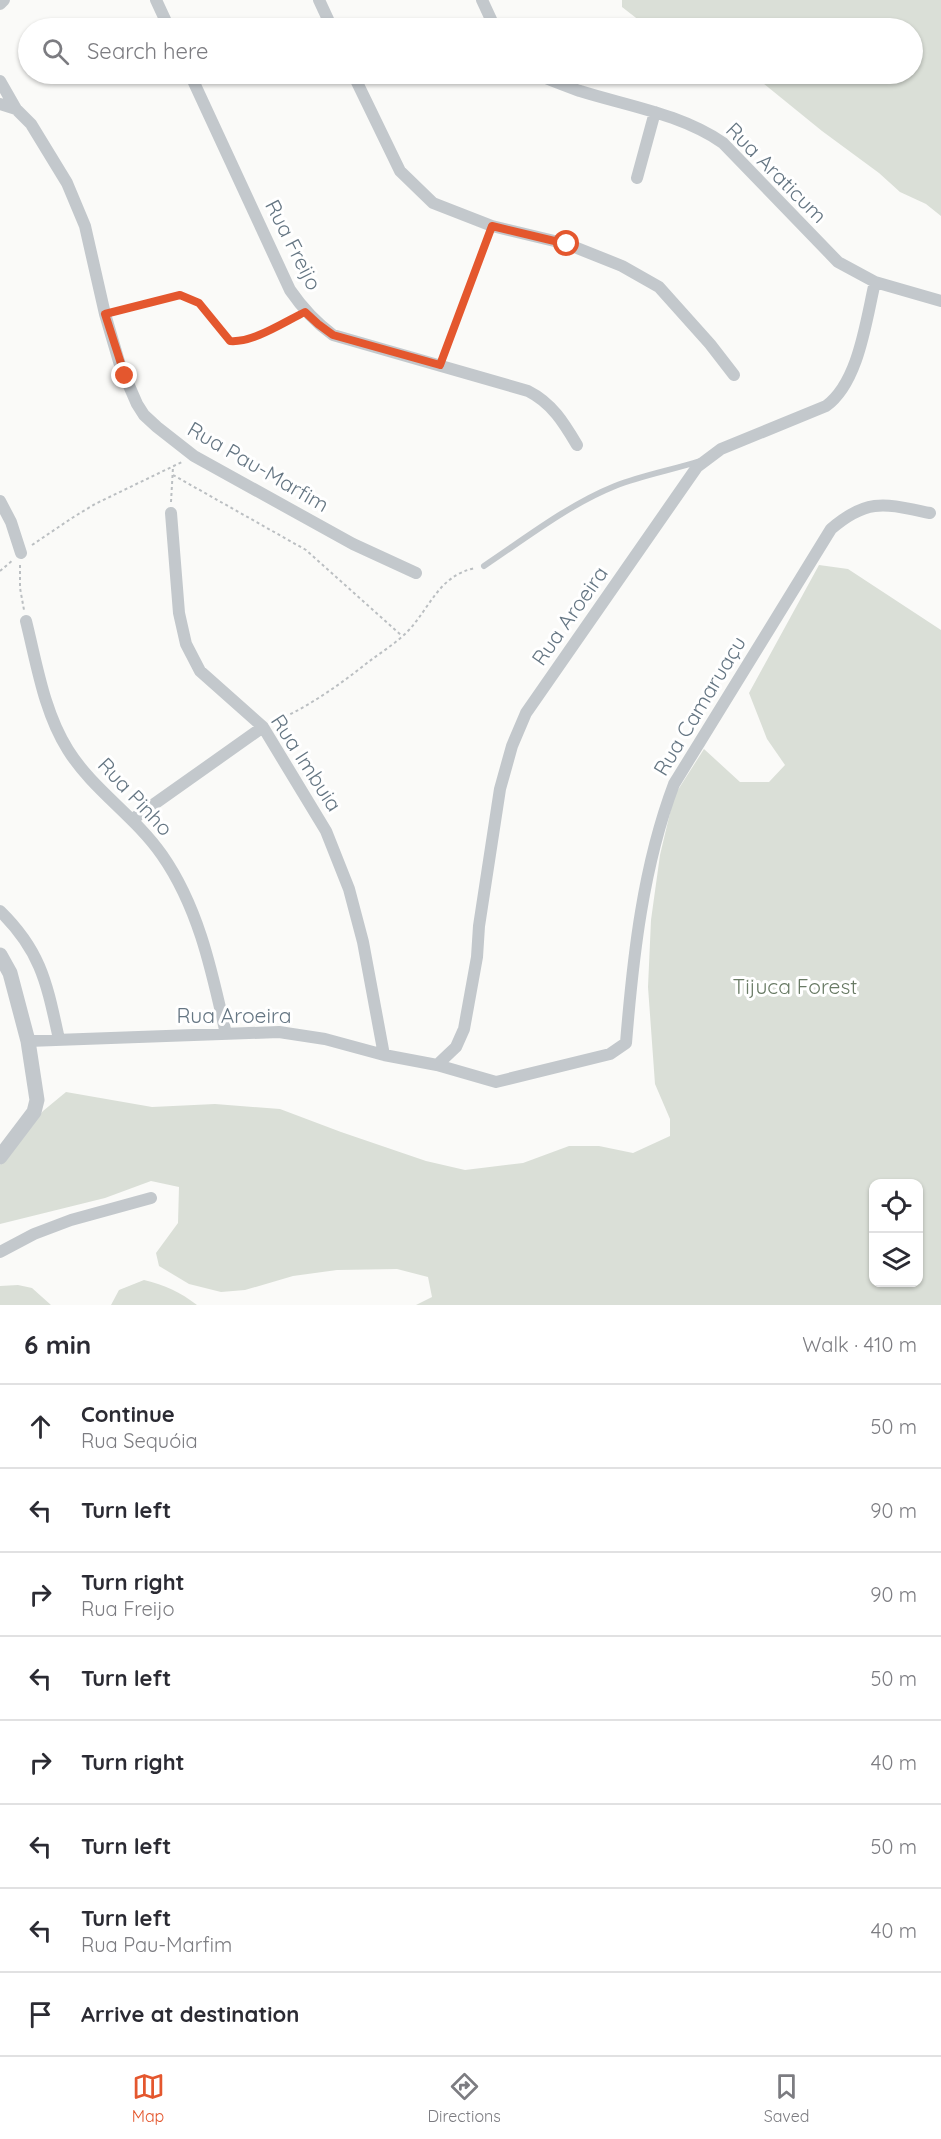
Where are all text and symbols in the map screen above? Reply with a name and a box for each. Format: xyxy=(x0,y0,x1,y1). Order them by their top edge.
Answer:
search box xyxy=(18,18,923,84)
icon: search xyxy=(39,35,72,68)
text: Search here xyxy=(87,37,208,65)
street label: Rua Araticum xyxy=(721,116,833,228)
street label: Rua Freijo xyxy=(260,195,328,294)
route start xyxy=(553,230,579,256)
route end xyxy=(111,362,137,388)
street label: Rua Pau-Marfim xyxy=(183,415,334,517)
street label: Rua Aroeira xyxy=(526,561,613,670)
street label: Rua Camaruaçu xyxy=(647,631,751,780)
street label: Rua Imbuia xyxy=(266,709,348,816)
street label: Rua Pinho xyxy=(93,752,179,841)
park label: Tijuca Forest xyxy=(733,973,857,999)
street label: Rua Aroeira xyxy=(176,1002,292,1028)
map controls xyxy=(869,1179,923,1287)
button: locate xyxy=(869,1179,923,1233)
button: layers xyxy=(869,1233,923,1287)
text: 6 min xyxy=(24,1328,91,1361)
text: Walk · 410 m xyxy=(802,1332,917,1357)
text: Continue xyxy=(81,1400,175,1428)
icon: ahead xyxy=(24,1410,57,1443)
text: 50 m xyxy=(871,1414,917,1439)
text: Rua Sequóia xyxy=(81,1428,198,1453)
icon: left xyxy=(24,1494,57,1527)
text: Turn left xyxy=(81,1496,171,1524)
text: 90 m xyxy=(870,1498,917,1523)
text: Turn right xyxy=(81,1568,185,1596)
icon: right xyxy=(24,1578,57,1611)
text: 90 m xyxy=(870,1582,917,1607)
text: Rua Freijo xyxy=(81,1596,175,1621)
icon: left xyxy=(24,1662,57,1695)
text: Turn left xyxy=(81,1664,171,1692)
text: 50 m xyxy=(871,1666,917,1691)
icon: right xyxy=(24,1746,57,1779)
text: Turn right xyxy=(81,1748,185,1776)
text: 40 m xyxy=(871,1750,917,1775)
icon: left xyxy=(24,1830,57,1863)
text: Turn left xyxy=(81,1832,171,1860)
text: 50 m xyxy=(871,1834,917,1859)
text: Turn left xyxy=(81,1904,171,1932)
icon: left xyxy=(24,1914,57,1947)
text: 40 m xyxy=(871,1918,917,1943)
text: Rua Pau-Marfim xyxy=(81,1932,232,1957)
icon: arrive xyxy=(24,1998,57,2031)
text: Arrive at destination xyxy=(81,2000,299,2028)
tab: Map xyxy=(132,2070,165,2126)
tab: Directions xyxy=(428,2070,501,2126)
tab: Saved xyxy=(764,2070,809,2126)

